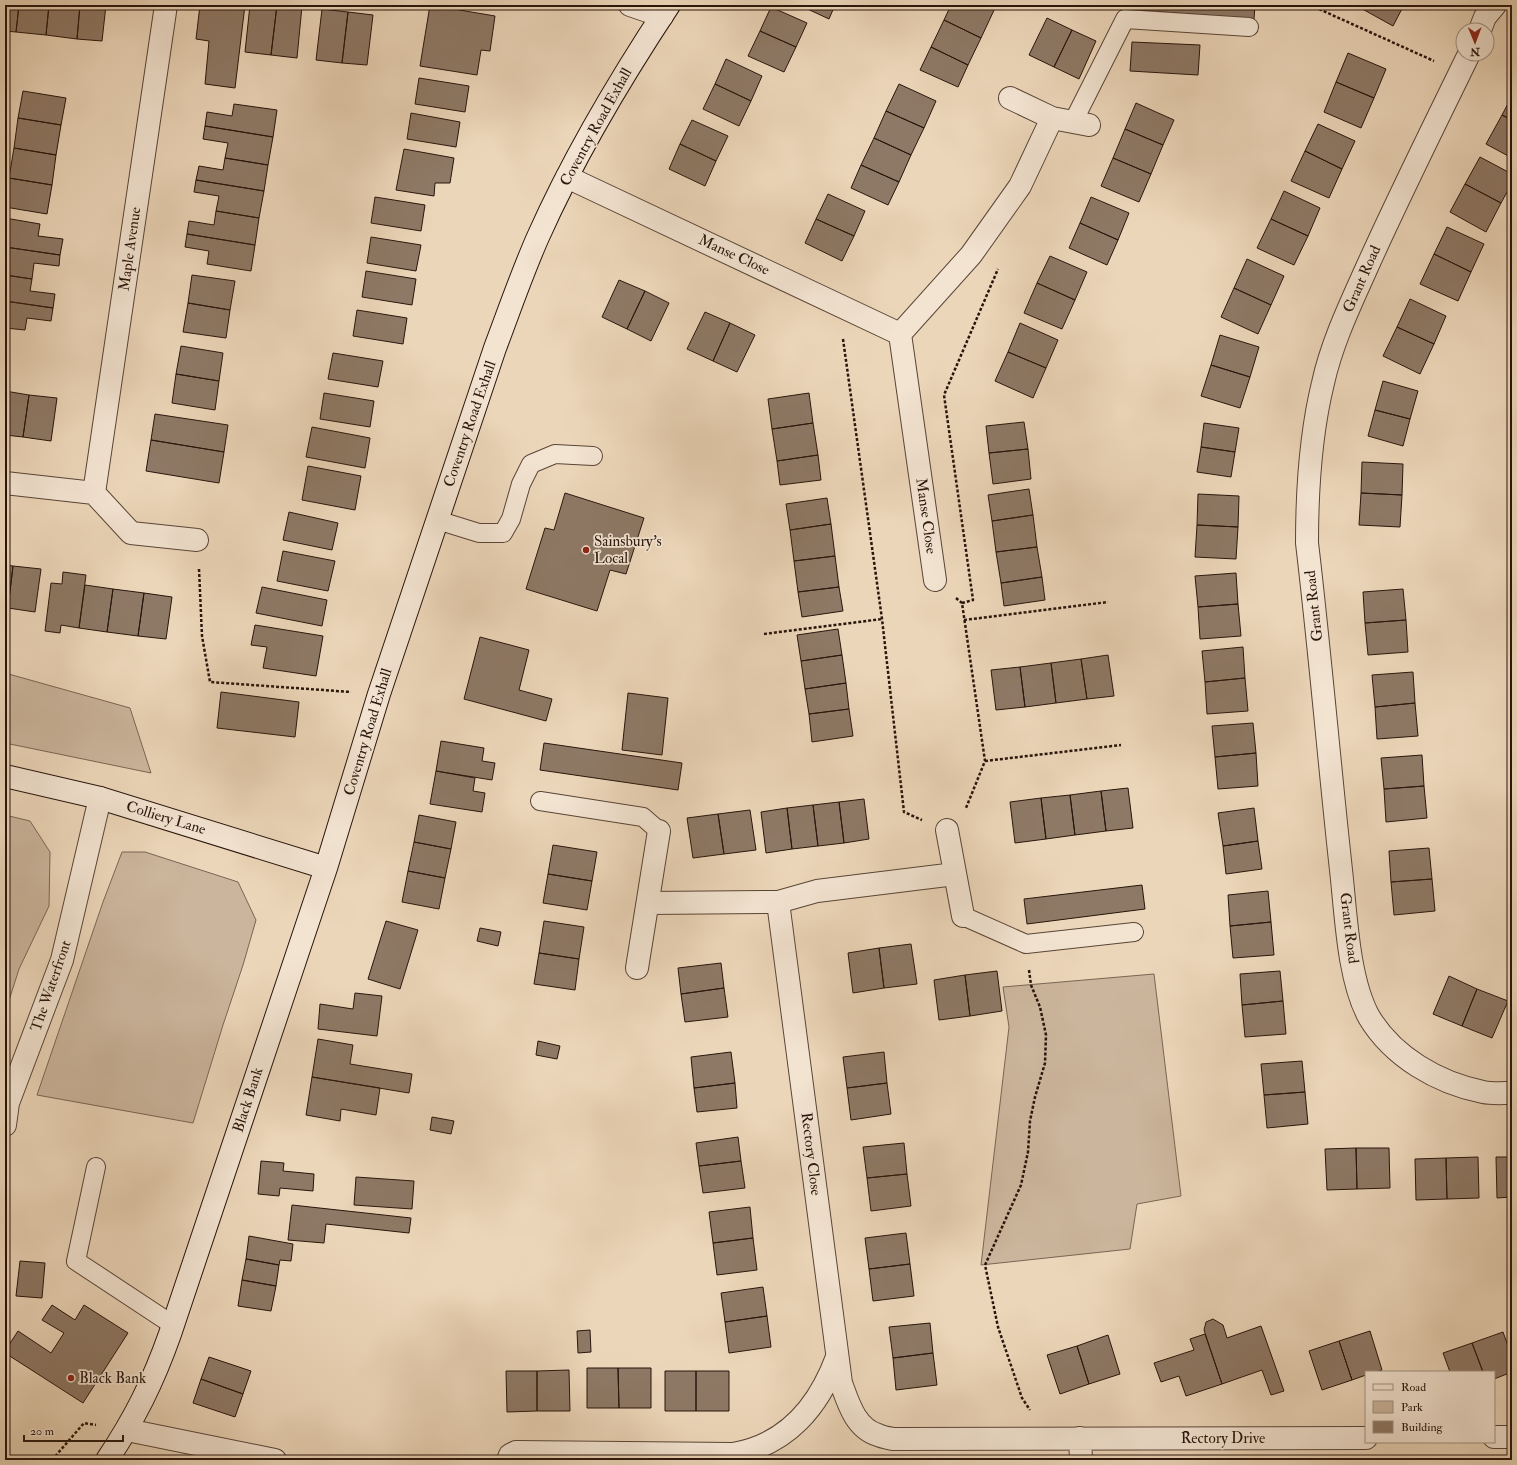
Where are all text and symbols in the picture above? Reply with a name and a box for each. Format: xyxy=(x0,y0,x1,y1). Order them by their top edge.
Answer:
north arrow xyxy=(1455,22,1495,62)
text: N xyxy=(1469,45,1481,58)
street label: Coventry Road Exhall xyxy=(556,64,636,189)
street label: Maple Avenue xyxy=(115,206,146,292)
street label: Manse Close xyxy=(695,230,773,280)
street label: Grant Road xyxy=(1339,242,1385,315)
street label: Coventry Road Exhall xyxy=(439,358,501,490)
street label: Manse Close xyxy=(911,477,941,555)
place label: Sainsbury's Local xyxy=(594,532,662,568)
marker: Sainsbury's Local xyxy=(581,545,591,555)
street label: Grant Road xyxy=(1301,569,1327,642)
street label: Coventry Road Exhall xyxy=(340,666,396,798)
street label: Colliery Lane xyxy=(124,797,208,839)
street label: Grant Road xyxy=(1335,891,1363,965)
street label: The Waterfront xyxy=(26,938,76,1034)
street label: Black Bank xyxy=(229,1065,267,1135)
street label: Rectory Close xyxy=(796,1111,826,1197)
place label: Black Bank xyxy=(79,1369,146,1388)
legend xyxy=(1365,1371,1495,1443)
marker: Black Bank xyxy=(66,1373,76,1383)
text: Road xyxy=(1401,1380,1426,1395)
text: Park xyxy=(1401,1400,1423,1415)
scale bar xyxy=(24,1417,123,1443)
text: Building xyxy=(1401,1420,1444,1435)
text: 20 m xyxy=(30,1424,55,1439)
street label: Rectory Drive xyxy=(1181,1429,1265,1448)

